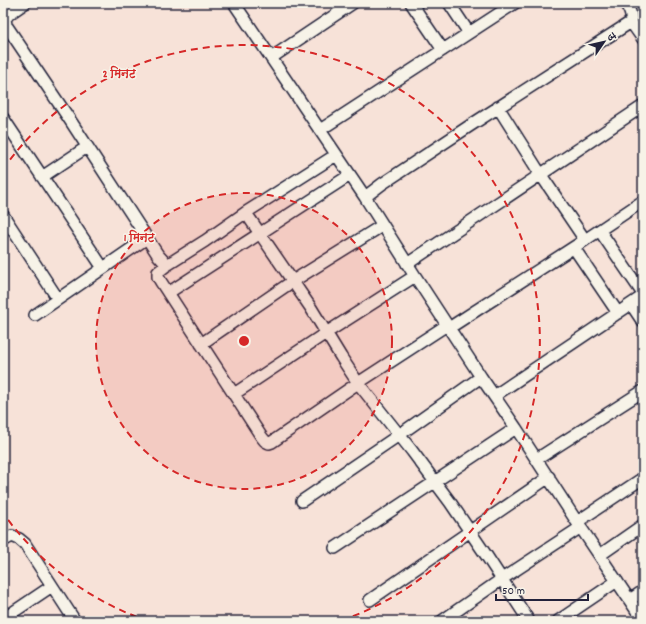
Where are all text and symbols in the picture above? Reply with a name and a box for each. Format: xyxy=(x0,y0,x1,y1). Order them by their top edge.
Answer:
north arrow xyxy=(584,22,624,62)
text: उ xyxy=(602,30,619,45)
text: 2 मिनट xyxy=(102,65,136,83)
text: 1 मिनट xyxy=(124,229,155,247)
centre of rings xyxy=(237,334,251,348)
scale bar xyxy=(496,576,588,602)
text: 50 m xyxy=(502,583,525,600)

